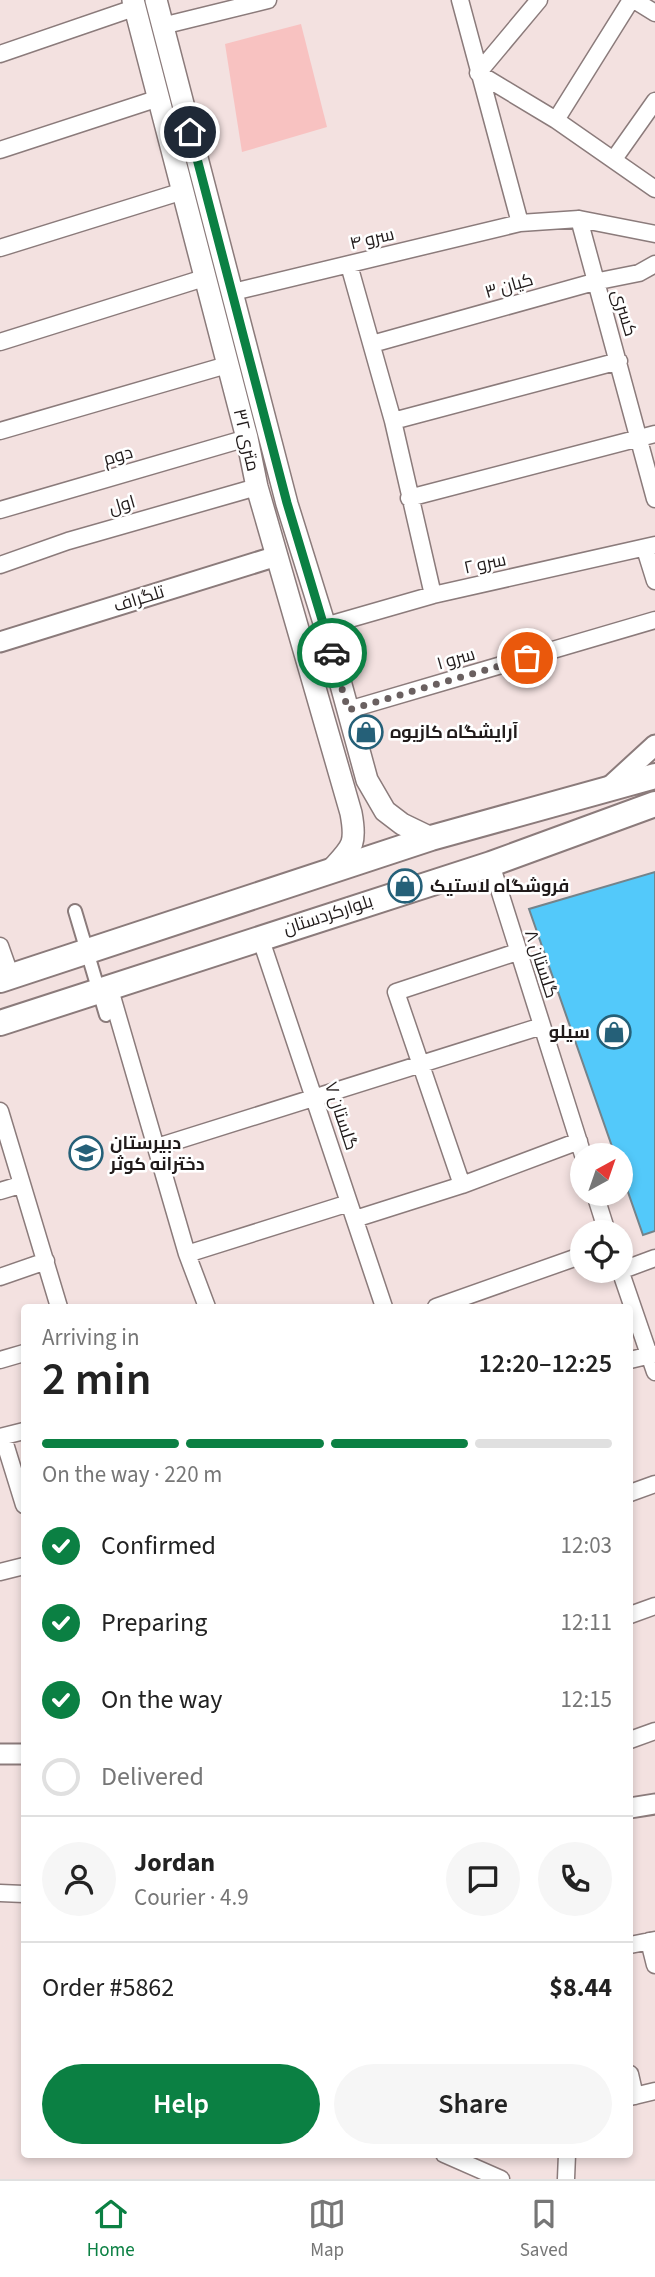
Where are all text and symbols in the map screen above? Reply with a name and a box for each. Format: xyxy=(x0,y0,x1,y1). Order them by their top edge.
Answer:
pin xyxy=(160,102,220,162)
icon: home xyxy=(171,113,209,151)
street label: سرو ۴ xyxy=(347,222,397,256)
street label: کیان ۳ xyxy=(482,267,536,305)
street label: کسری xyxy=(605,286,643,340)
street label: ۳۲ متری xyxy=(227,406,265,474)
street label: دوم xyxy=(100,440,136,472)
street label: اول xyxy=(106,489,138,521)
street label: سرو ۲ xyxy=(461,547,509,581)
street label: تلگراف xyxy=(111,579,168,619)
courier xyxy=(297,618,367,688)
pin xyxy=(497,628,557,688)
icon: car xyxy=(313,634,351,672)
icon: bag xyxy=(508,639,546,677)
street label: سرو ۱ xyxy=(434,642,478,676)
shop icon: آرایشگاه کازیوه xyxy=(347,713,385,751)
place label: آرایشگاه کازیوه xyxy=(390,720,518,745)
shop icon: فروشگاه لاستیک xyxy=(386,867,424,905)
place label: فروشگاه لاستیک xyxy=(430,874,569,899)
street label: بلوارکردستان xyxy=(280,889,376,941)
street label: گلستان ۸ xyxy=(518,927,564,1001)
shop icon: سیلو xyxy=(595,1013,633,1051)
place label: سیلو xyxy=(549,1020,590,1045)
street label: گلستان ۷ xyxy=(318,1079,364,1153)
place label: دبیرستان دخترانه کوثر xyxy=(109,1131,205,1177)
school or university icon: دبیرستان دخترانه کوثر xyxy=(67,1134,105,1172)
north arrow xyxy=(570,1143,634,1206)
map controls xyxy=(570,1143,633,1283)
button: locate xyxy=(570,1220,633,1283)
text: Arriving in xyxy=(42,1321,140,1354)
text: 12:20–12:25 xyxy=(479,1345,612,1382)
text: 2 min xyxy=(42,1347,151,1412)
text: On the way · 220 m xyxy=(42,1458,222,1491)
icon: check xyxy=(42,1527,80,1565)
text: Confirmed xyxy=(101,1527,216,1564)
text: 12:03 xyxy=(561,1529,612,1562)
icon: check xyxy=(42,1604,80,1642)
text: Preparing xyxy=(101,1604,207,1641)
text: 12:11 xyxy=(561,1606,612,1639)
icon: check xyxy=(42,1681,80,1719)
text: On the way xyxy=(101,1681,222,1718)
text: 12:15 xyxy=(561,1683,612,1716)
text: Delivered xyxy=(101,1758,204,1795)
button: person xyxy=(42,1842,116,1916)
button: chat xyxy=(446,1842,520,1916)
button: phone xyxy=(538,1842,612,1916)
text: Jordan xyxy=(134,1844,215,1881)
text: Courier · 4.9 xyxy=(134,1881,249,1914)
text: Order #5862 xyxy=(42,1969,174,2006)
text: $8.44 xyxy=(549,1969,612,2006)
button: Help xyxy=(42,2064,320,2144)
button: Share xyxy=(334,2064,612,2144)
tab: Home xyxy=(87,2195,135,2264)
tab: Map xyxy=(308,2195,346,2264)
tab: Saved xyxy=(520,2195,568,2264)

